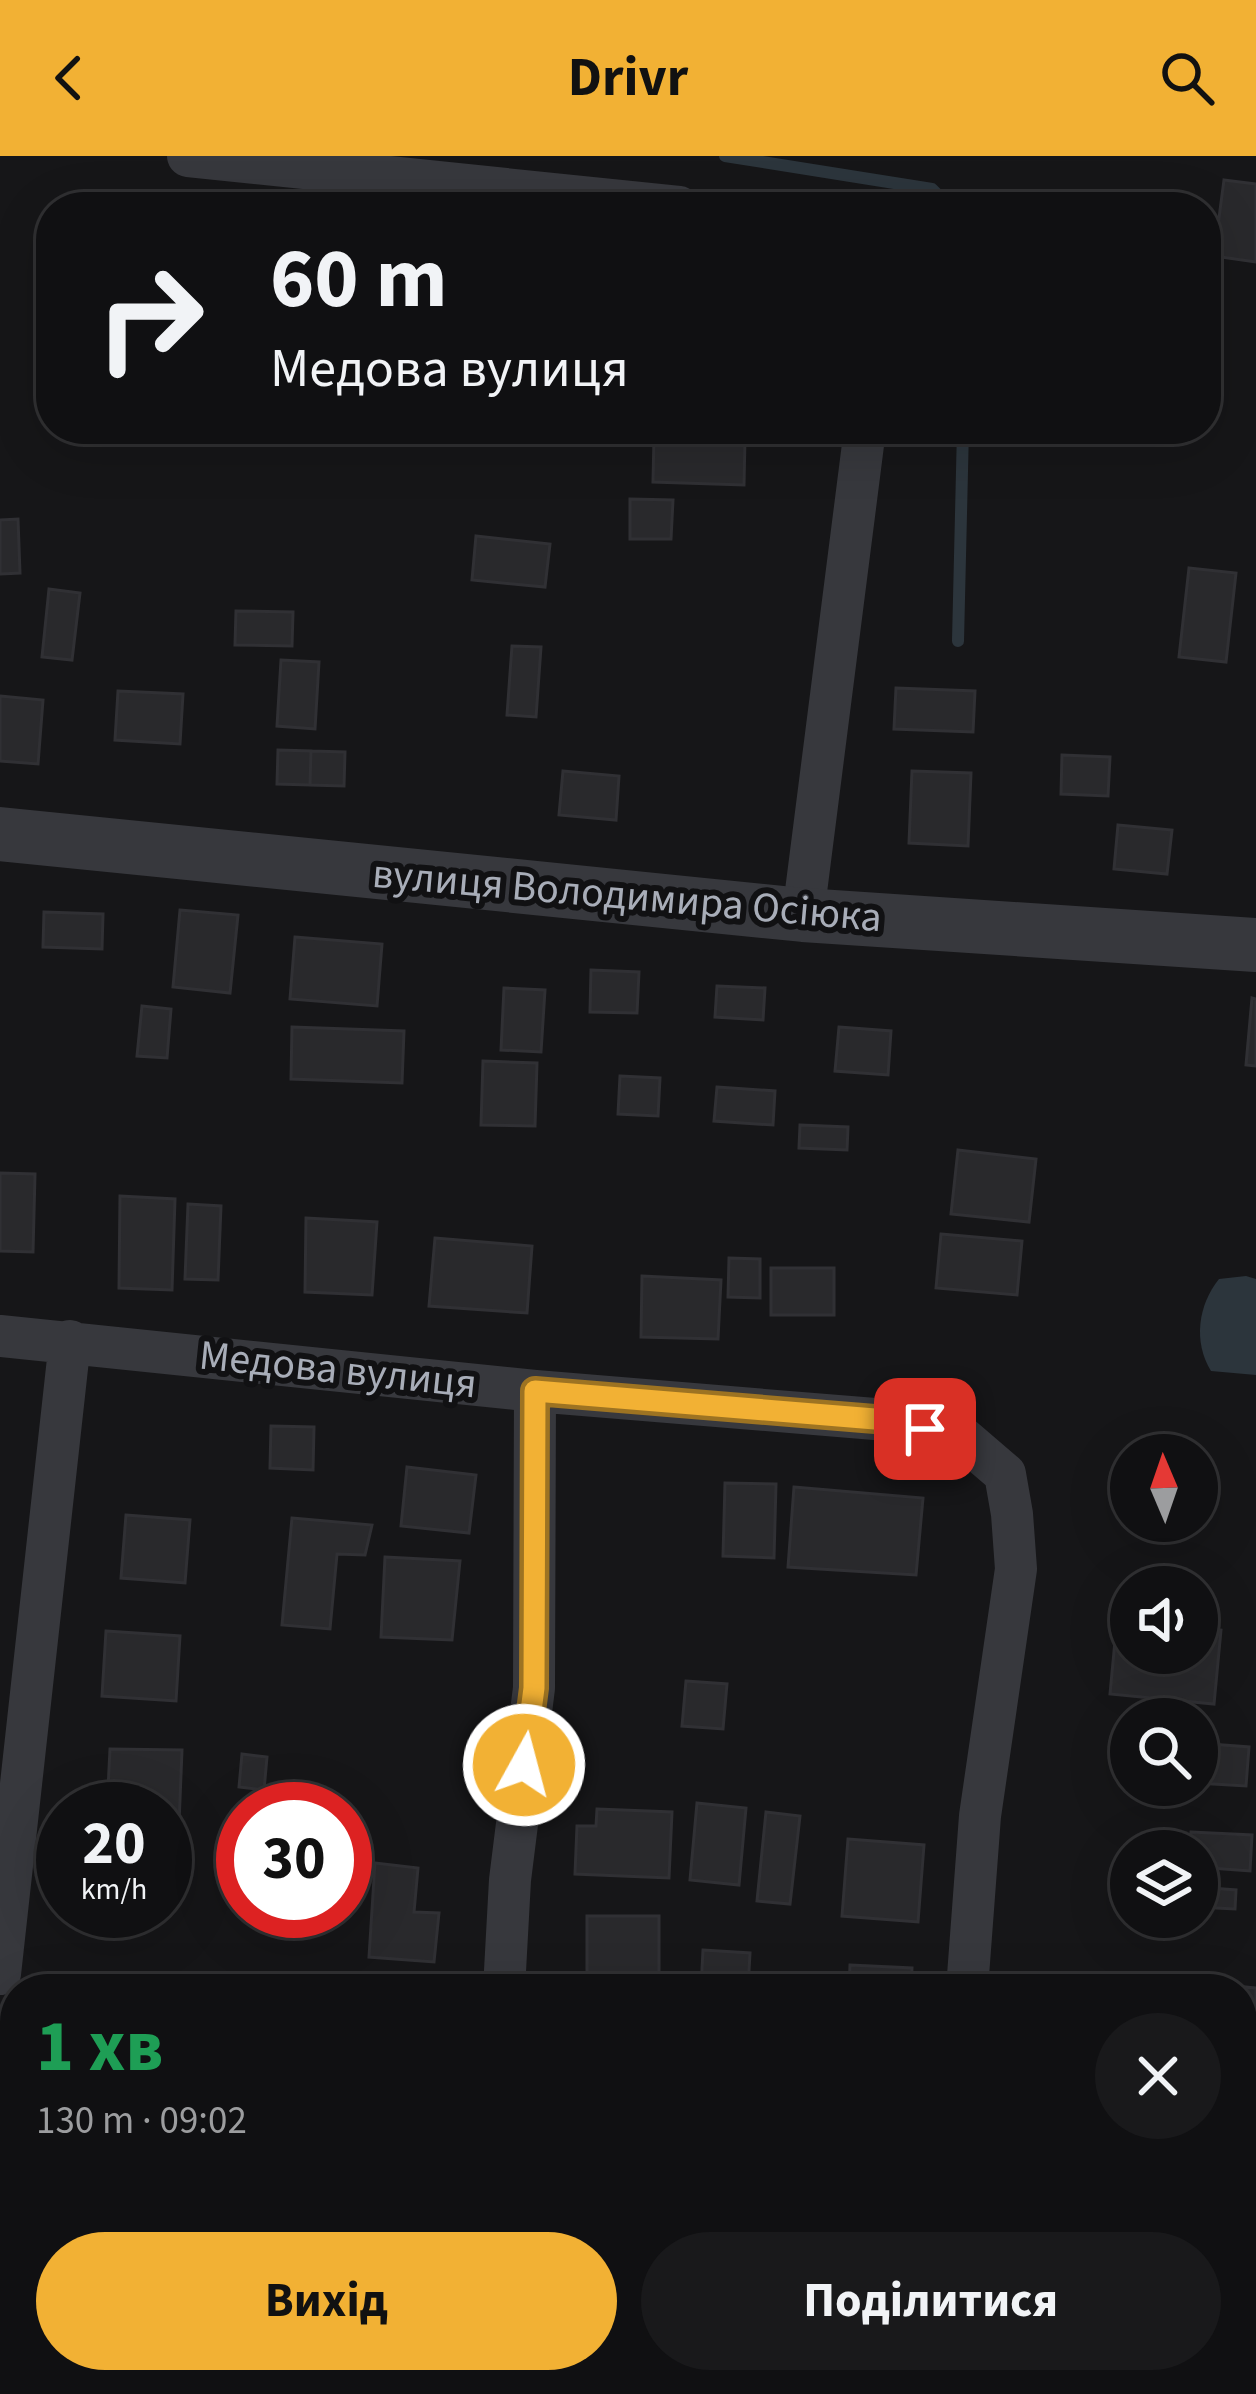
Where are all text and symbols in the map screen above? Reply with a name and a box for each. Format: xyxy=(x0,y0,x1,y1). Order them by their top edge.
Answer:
text: Drivr xyxy=(568,40,688,117)
icon: back xyxy=(36,45,102,111)
icon: search xyxy=(1154,45,1220,111)
text: 60 m xyxy=(270,220,448,340)
icon: right xyxy=(72,240,228,396)
text: Медова вулиця xyxy=(270,331,629,408)
street label: вулиця Володимира Осіюка xyxy=(370,844,884,948)
street label: Медова вулиця xyxy=(196,1326,480,1414)
pin xyxy=(874,1378,976,1480)
icon: arrive xyxy=(892,1396,958,1462)
north arrow xyxy=(1110,1434,1218,1542)
map controls xyxy=(1110,1434,1218,1938)
button: sound xyxy=(1110,1566,1218,1674)
button: search xyxy=(1110,1698,1218,1806)
position arrow xyxy=(461,1702,587,1828)
speed limit sign: 30 xyxy=(216,1782,372,1938)
text: 20 xyxy=(82,1802,146,1887)
button: layers xyxy=(1110,1830,1218,1938)
text: km/h xyxy=(81,1868,147,1911)
text: 1 хв xyxy=(36,1996,163,2099)
button: close xyxy=(1095,2013,1221,2139)
text: 130 m · 09:02 xyxy=(36,2093,247,2149)
button: Вихід xyxy=(36,2232,617,2370)
button: Поділитися xyxy=(641,2232,1221,2370)

